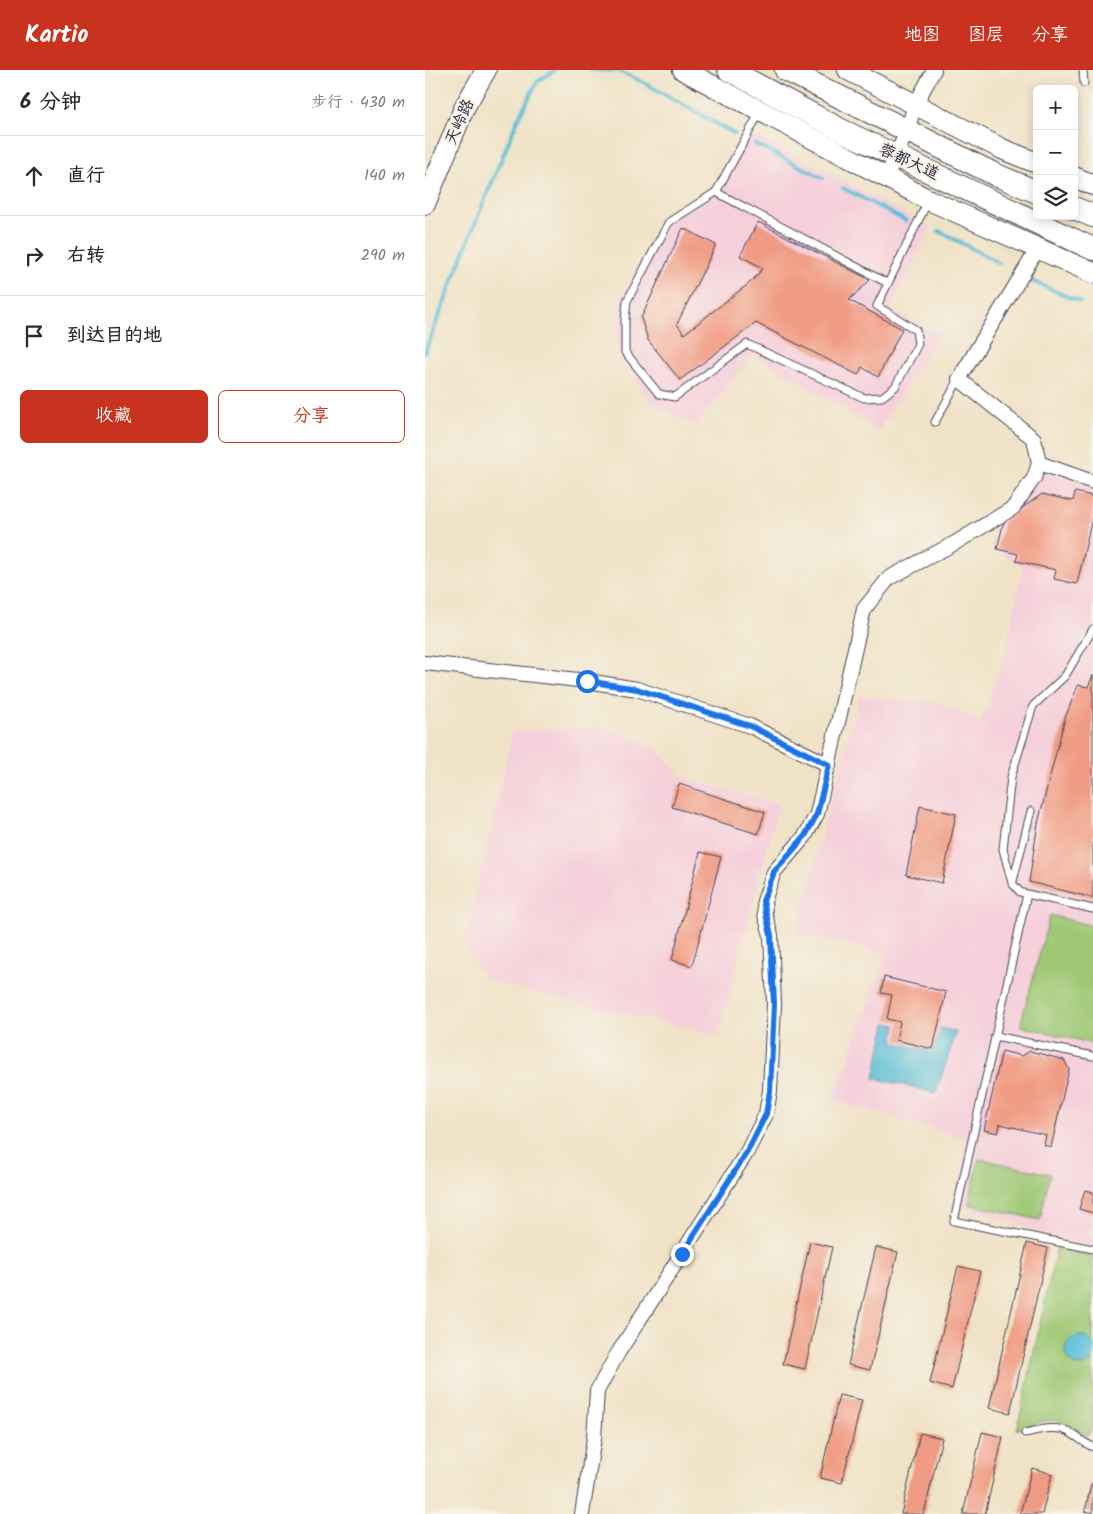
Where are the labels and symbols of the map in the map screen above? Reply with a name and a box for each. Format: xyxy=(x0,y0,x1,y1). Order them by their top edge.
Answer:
street label: 天岭路 xyxy=(439,95,481,149)
street label: 蓉都大道 xyxy=(875,137,943,187)
route start xyxy=(576,670,599,693)
route end xyxy=(671,1243,694,1266)

